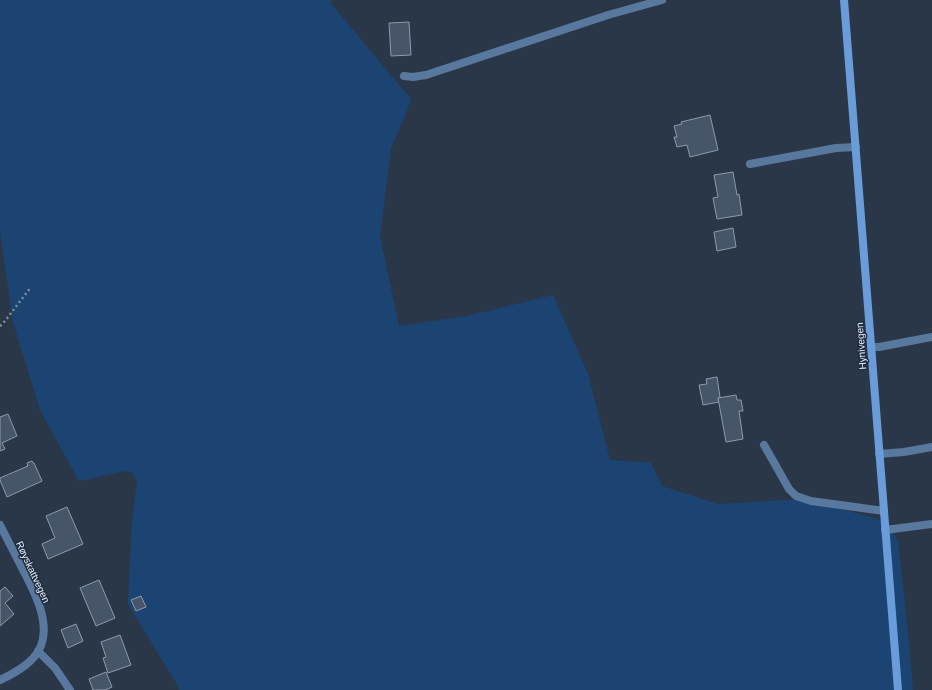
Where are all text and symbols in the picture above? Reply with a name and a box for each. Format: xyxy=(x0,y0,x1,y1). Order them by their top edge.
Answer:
street label: Hynivegen xyxy=(854,322,868,370)
street label: Røyskattvegen xyxy=(14,539,52,605)

